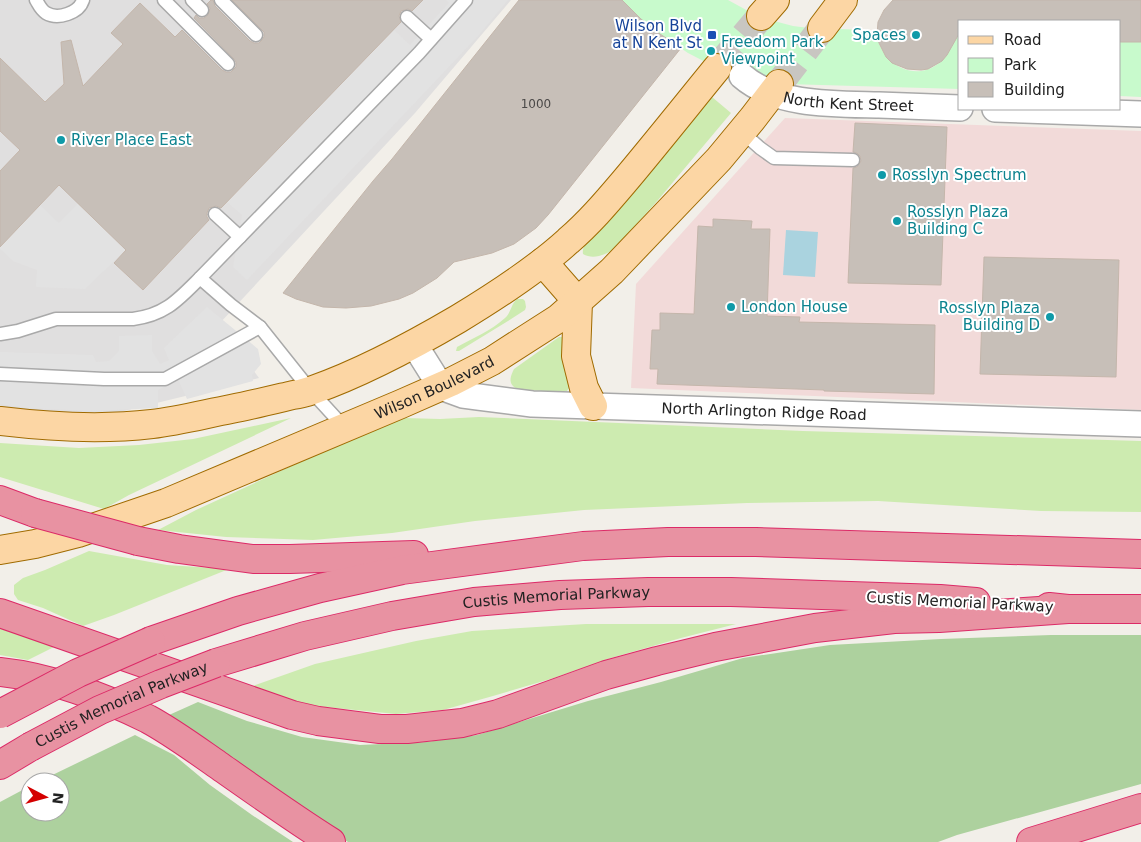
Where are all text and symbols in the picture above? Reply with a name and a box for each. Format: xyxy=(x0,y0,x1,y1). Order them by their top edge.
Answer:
place label: Wilson Blvd at N Kent St xyxy=(612,17,702,52)
legend xyxy=(958,20,1121,110)
place label: Spaces xyxy=(852,26,906,44)
marker: Wilson Blvd at N Kent St xyxy=(706,29,718,41)
marker: Spaces xyxy=(910,29,922,41)
text: Road xyxy=(1004,31,1042,49)
place label: Freedom Park Viewpoint xyxy=(721,33,824,68)
marker: Freedom Park Viewpoint xyxy=(705,45,717,57)
text: Park xyxy=(1004,56,1037,74)
text: Building xyxy=(1004,81,1065,99)
street label: North Kent Street xyxy=(781,88,914,115)
house number: 1000 xyxy=(521,97,551,111)
place label: River Place East xyxy=(71,131,192,149)
marker: River Place East xyxy=(55,134,67,146)
place label: Rosslyn Spectrum xyxy=(892,166,1027,184)
marker: Rosslyn Spectrum xyxy=(876,169,888,181)
place label: Rosslyn Plaza Building C xyxy=(907,203,1008,238)
marker: Rosslyn Plaza Building C xyxy=(891,215,903,227)
place label: London House xyxy=(741,298,848,316)
place label: Rosslyn Plaza Building D xyxy=(939,299,1040,334)
marker: London House xyxy=(725,301,737,313)
marker: Rosslyn Plaza Building D xyxy=(1044,311,1056,323)
street label: Wilson Boulevard xyxy=(372,352,497,423)
street label: North Arlington Ridge Road xyxy=(661,399,867,424)
street label: Custis Memorial Parkway xyxy=(461,583,651,613)
street label: Custis Memorial Parkway xyxy=(866,588,1054,616)
street label: Custis Memorial Parkway xyxy=(32,658,210,752)
north arrow xyxy=(20,772,70,822)
text: N xyxy=(49,792,66,805)

